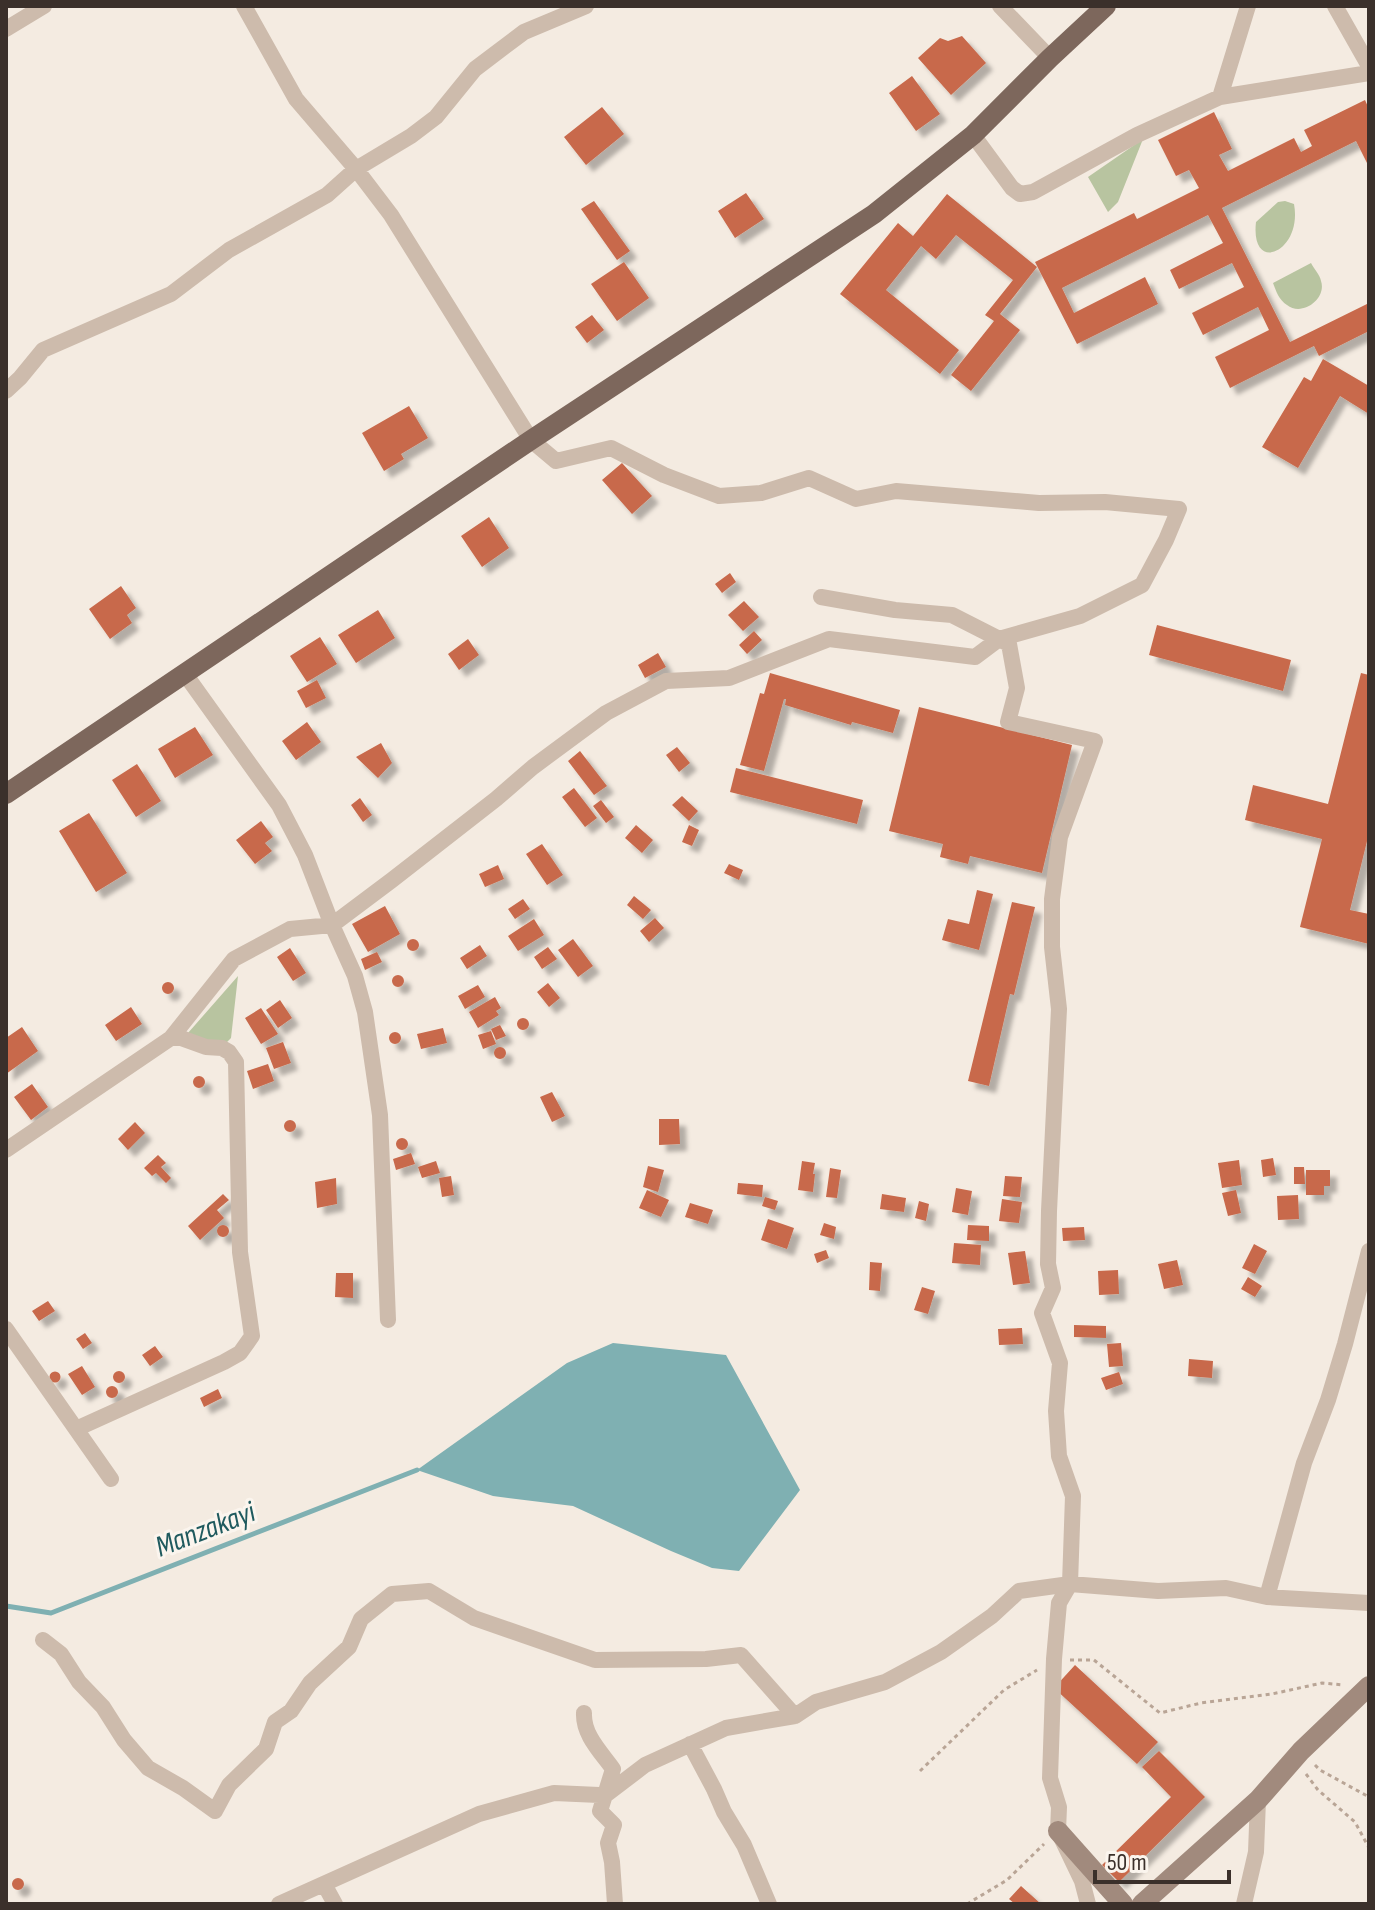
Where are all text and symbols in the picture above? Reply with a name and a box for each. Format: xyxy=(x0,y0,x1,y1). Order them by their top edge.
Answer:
water label: Manzakayi xyxy=(150,1494,262,1565)
scale bar xyxy=(1095,1834,1229,1884)
text: 50 m xyxy=(1107,1848,1147,1877)

